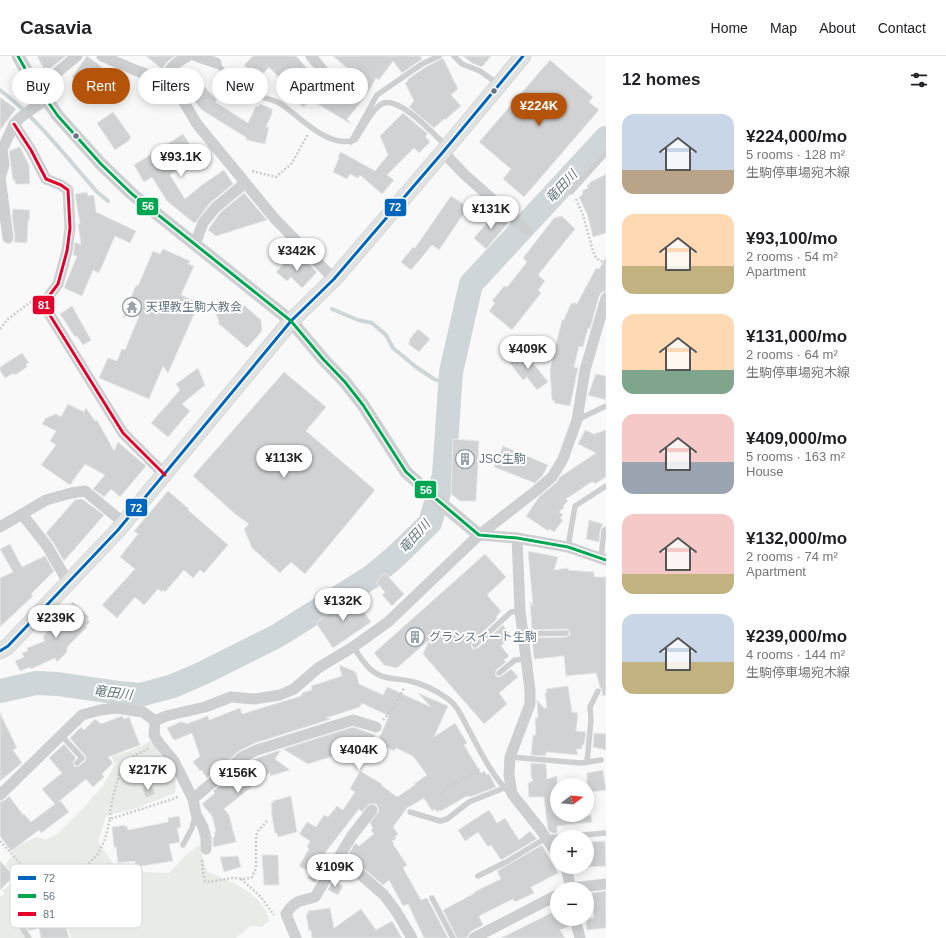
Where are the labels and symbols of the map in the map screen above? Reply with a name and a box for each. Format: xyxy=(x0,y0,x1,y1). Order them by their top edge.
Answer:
unlabelled marker xyxy=(489,86,499,96)
pin: ¥224K xyxy=(511,93,567,127)
unlabelled marker xyxy=(71,131,81,141)
pin: ¥93.1K xyxy=(148,144,214,178)
water label: 竜田川 xyxy=(543,166,582,206)
pin: ¥131K xyxy=(463,196,519,230)
line badge: 56 xyxy=(136,197,159,216)
line badge: 72 xyxy=(384,198,407,217)
text: 56 xyxy=(142,200,154,212)
text: 72 xyxy=(389,201,401,213)
pin: ¥342K xyxy=(269,238,325,272)
line badge: 81 xyxy=(32,295,55,315)
temple icon: 天理教生駒大教会 xyxy=(121,296,143,318)
text: 81 xyxy=(38,299,50,311)
place label: 天理教生駒大教会 xyxy=(146,300,242,314)
pin: ¥409K xyxy=(500,336,556,370)
pin: ¥113K xyxy=(256,445,312,479)
building icon: JSC生駒 xyxy=(454,448,476,470)
place label: JSC生駒 xyxy=(479,452,526,466)
line badge: 56 xyxy=(414,480,437,499)
text: 56 xyxy=(420,484,432,496)
line badge: 72 xyxy=(125,498,148,517)
text: 72 xyxy=(130,502,142,514)
water label: 竜田川 xyxy=(396,515,434,556)
pin: ¥132K xyxy=(315,588,371,622)
pin: ¥239K xyxy=(28,605,84,639)
building icon: グランスイート生駒 xyxy=(404,626,426,648)
place label: グランスイート生駒 xyxy=(429,630,537,644)
water label: 竜田川 xyxy=(93,683,135,703)
pin: ¥404K xyxy=(331,737,387,771)
pin: ¥217K xyxy=(120,757,176,791)
pin: ¥156K xyxy=(210,760,266,794)
north arrow xyxy=(550,778,594,822)
pin: ¥109K xyxy=(307,854,363,888)
legend xyxy=(10,864,142,928)
text: 72 xyxy=(43,872,55,884)
text: 56 xyxy=(43,890,55,902)
text: 81 xyxy=(43,908,55,920)

